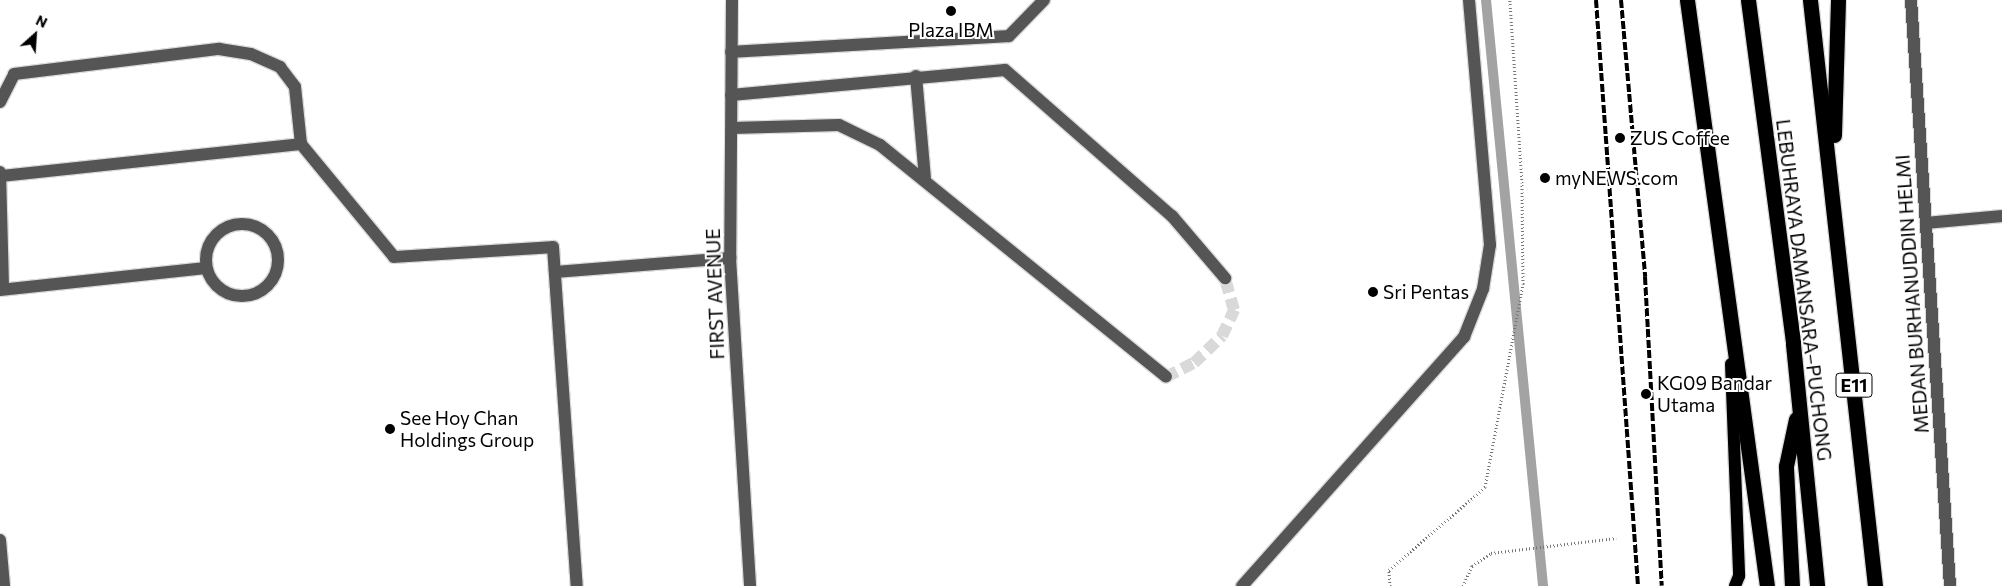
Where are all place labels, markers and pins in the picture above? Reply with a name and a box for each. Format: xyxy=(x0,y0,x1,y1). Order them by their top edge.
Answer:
marker: Plaza IBM xyxy=(945,5,957,17)
place label: Plaza IBM xyxy=(908,19,994,41)
place label: ZUS Coffee xyxy=(1630,127,1730,149)
marker: ZUS Coffee xyxy=(1614,132,1626,144)
place label: myNEWS.com xyxy=(1555,167,1678,189)
marker: myNEWS.com xyxy=(1539,172,1551,184)
place label: Sri Pentas xyxy=(1383,281,1469,303)
marker: Sri Pentas xyxy=(1367,286,1379,298)
place label: KG09 Bandar Utama xyxy=(1657,372,1772,416)
marker: KG09 Bandar Utama xyxy=(1639,387,1653,401)
place label: See Hoy Chan Holdings Group xyxy=(400,407,534,451)
marker: See Hoy Chan Holdings Group xyxy=(384,423,396,435)

